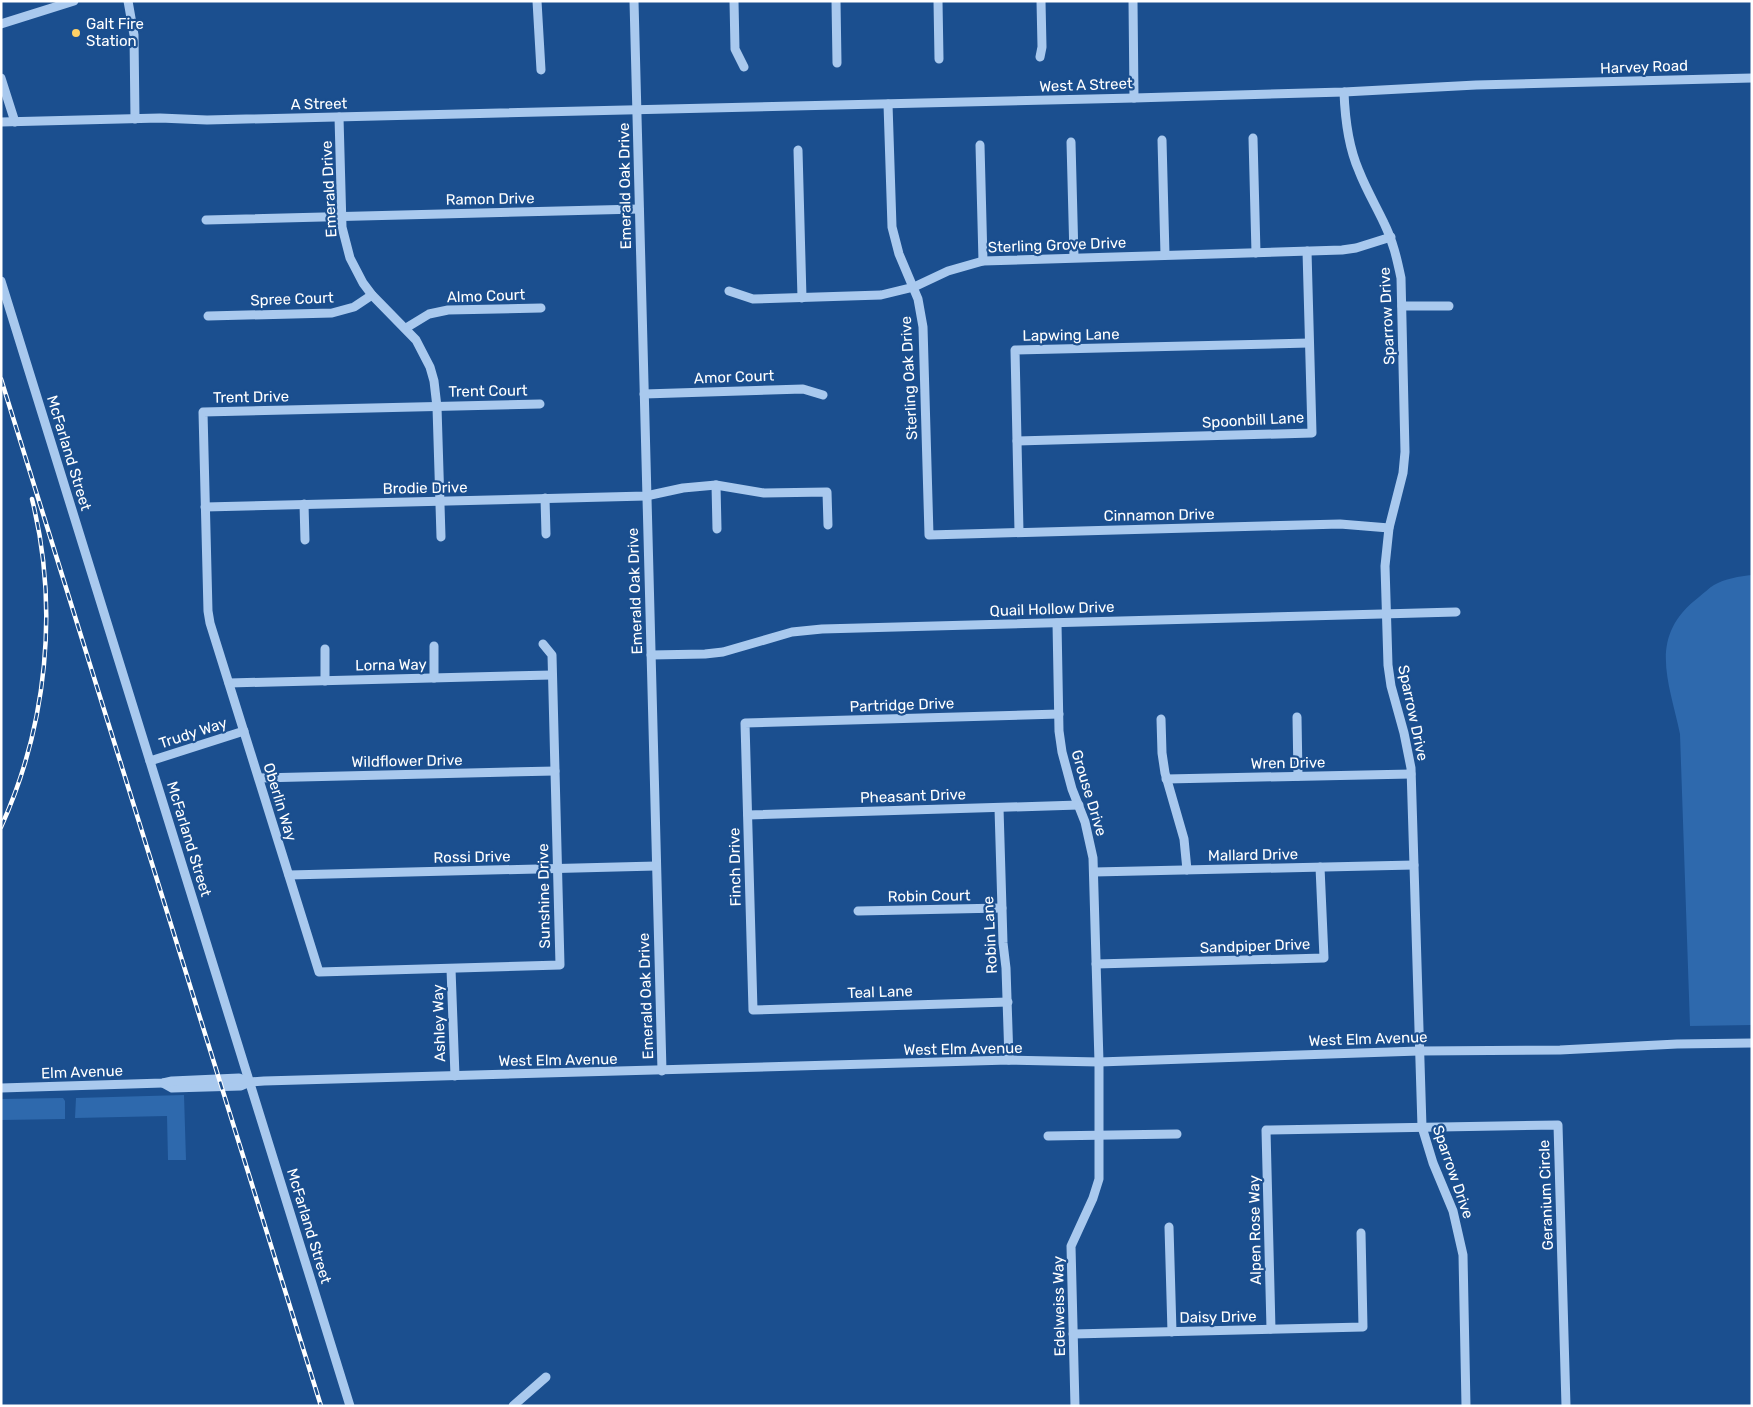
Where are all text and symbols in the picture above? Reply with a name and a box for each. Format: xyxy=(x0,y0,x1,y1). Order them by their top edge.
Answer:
place label: Galt Fire Station xyxy=(86,15,144,50)
marker: Galt Fire Station xyxy=(70,27,82,39)
street label: Harvey Road xyxy=(1600,56,1688,78)
street label: West A Street xyxy=(1039,74,1133,96)
street label: A Street xyxy=(290,95,348,113)
street label: Emerald Oak Drive xyxy=(615,122,635,250)
street label: Emerald Drive xyxy=(317,140,341,238)
street label: Ramon Drive xyxy=(445,189,535,209)
street label: Sterling Grove Drive xyxy=(987,234,1127,256)
street label: Sparrow Drive xyxy=(1375,267,1399,365)
street label: Almo Court xyxy=(446,286,526,306)
street label: Spree Court xyxy=(250,289,334,309)
street label: Sterling Oak Drive xyxy=(897,316,921,440)
street label: Lapwing Lane xyxy=(1022,325,1120,345)
street label: Amor Court xyxy=(694,367,775,387)
street label: Trent Court xyxy=(448,381,528,401)
street label: Trent Drive xyxy=(213,387,289,407)
street label: McFarland Street xyxy=(43,393,95,513)
street label: Spoonbill Lane xyxy=(1201,408,1305,432)
street label: Brodie Drive xyxy=(382,478,468,498)
street label: Cinnamon Drive xyxy=(1103,505,1215,525)
street label: Emerald Oak Drive xyxy=(624,527,646,655)
street label: Quail Hollow Drive xyxy=(989,598,1115,620)
street label: Lorna Way xyxy=(355,655,427,675)
street label: Sparrow Drive xyxy=(1394,663,1432,763)
street label: Partridge Drive xyxy=(849,694,955,716)
street label: Trudy Way xyxy=(157,714,229,752)
street label: Grouse Drive xyxy=(1067,748,1111,838)
street label: Wildflower Drive xyxy=(351,751,463,771)
street label: Wren Drive xyxy=(1251,753,1325,773)
street label: Oberlin Way xyxy=(260,761,300,843)
street label: McFarland Street xyxy=(163,779,215,899)
street label: Pheasant Drive xyxy=(860,785,966,807)
street label: Finch Drive xyxy=(725,828,745,906)
street label: Sunshine Drive xyxy=(534,843,554,949)
street label: Mallard Drive xyxy=(1208,845,1298,865)
street label: Rossi Drive xyxy=(433,847,511,867)
street label: Robin Court xyxy=(887,886,971,906)
street label: Robin Lane xyxy=(979,896,1001,974)
street label: Emerald Oak Drive xyxy=(635,932,657,1060)
street label: Sandpiper Drive xyxy=(1199,935,1311,957)
street label: Teal Lane xyxy=(847,982,913,1002)
street label: Ashley Way xyxy=(429,984,449,1062)
street label: West Elm Avenue xyxy=(1308,1028,1428,1050)
street label: West Elm Avenue xyxy=(903,1039,1023,1059)
street label: West Elm Avenue xyxy=(498,1050,618,1070)
street label: Elm Avenue xyxy=(41,1062,123,1082)
street label: Sparrow Drive xyxy=(1429,1123,1477,1221)
street label: Geranium Circle xyxy=(1535,1139,1557,1251)
street label: McFarland Street xyxy=(283,1166,335,1286)
street label: Alpen Rose Way xyxy=(1245,1175,1265,1285)
street label: Edelweiss Way xyxy=(1049,1256,1069,1356)
street label: Daisy Drive xyxy=(1179,1307,1257,1327)

